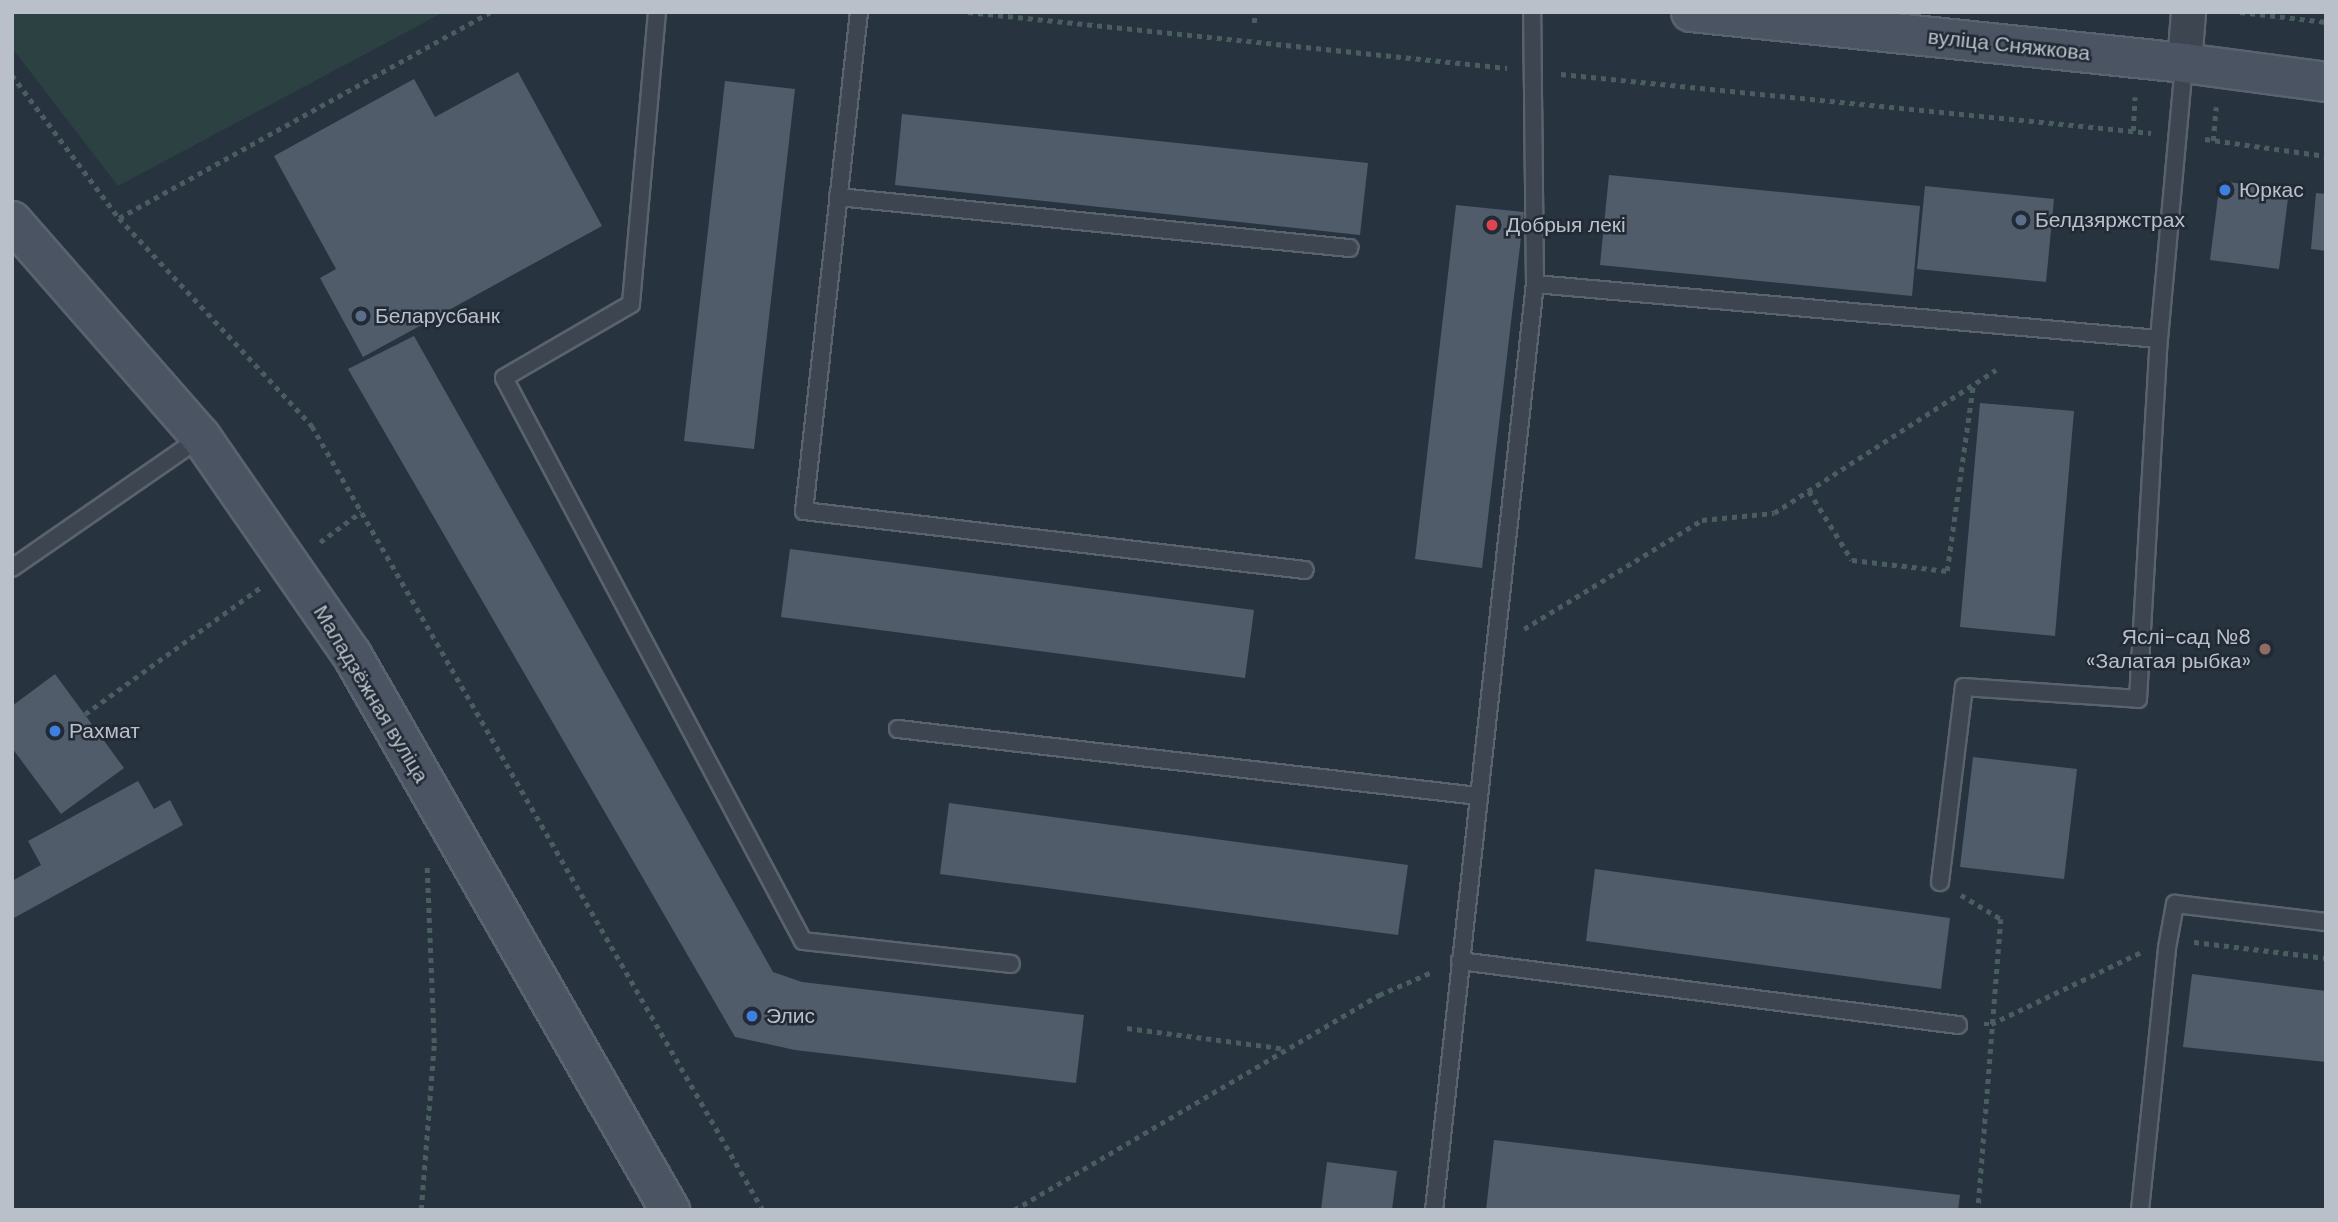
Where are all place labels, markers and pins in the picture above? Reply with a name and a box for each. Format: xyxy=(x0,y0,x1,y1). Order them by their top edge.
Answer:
place label: Юркас xyxy=(2239,177,2304,203)
marker: Юркас xyxy=(2217,182,2233,198)
place label: Белдзяржстрах xyxy=(2035,207,2185,233)
place label: Добрыя лекі xyxy=(1506,212,1626,238)
marker: Белдзяржстрах xyxy=(2013,212,2029,228)
marker: Добрыя лекі xyxy=(1484,217,1500,233)
place label: Беларусбанк xyxy=(375,303,500,329)
marker: Беларусбанк xyxy=(353,308,369,324)
place label: Яслі-сад №8 «Залатая рыбка» xyxy=(2086,624,2251,674)
marker: Яслі-сад №8 «Залатая рыбка» xyxy=(2257,641,2273,657)
place label: Рахмат xyxy=(69,718,140,744)
marker: Рахмат xyxy=(47,723,63,739)
place label: Элис xyxy=(766,1003,815,1029)
marker: Элис xyxy=(744,1008,760,1024)

